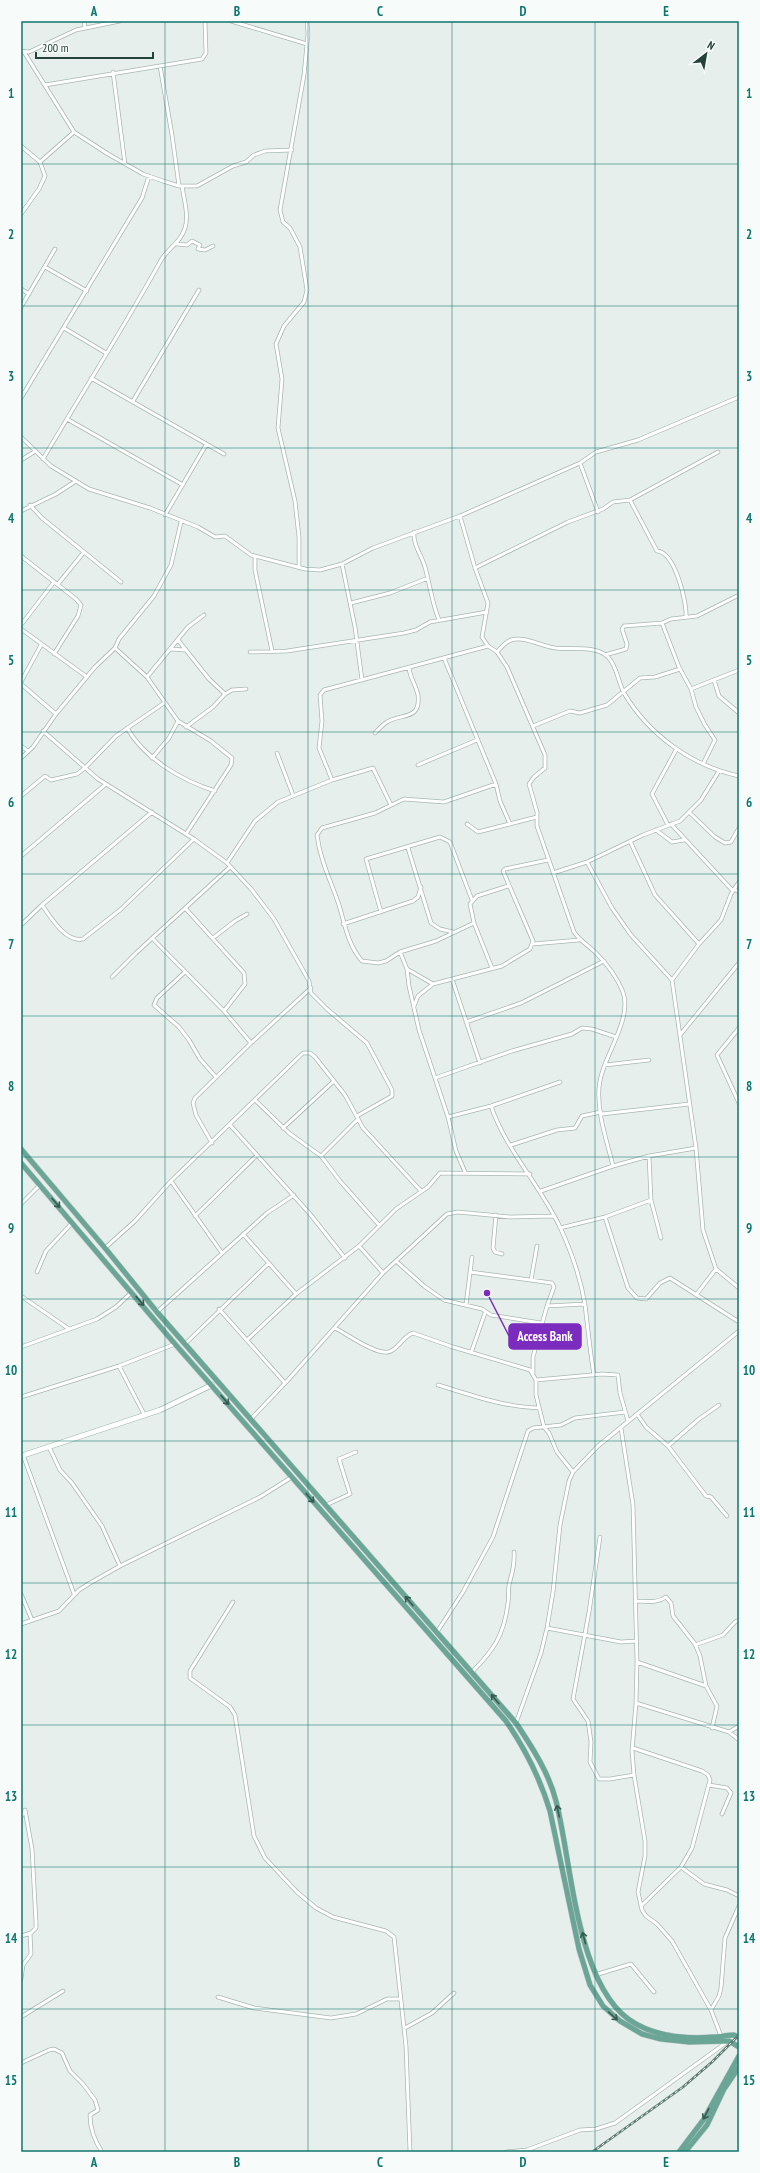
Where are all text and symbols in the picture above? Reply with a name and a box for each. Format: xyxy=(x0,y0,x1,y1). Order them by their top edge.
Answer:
text: A xyxy=(90,3,98,20)
text: B xyxy=(234,3,240,20)
text: C xyxy=(377,3,383,20)
text: D xyxy=(520,3,527,20)
text: E xyxy=(663,3,669,20)
scale bar xyxy=(36,34,153,60)
north arrow xyxy=(686,34,726,74)
text: N xyxy=(705,38,717,53)
text: 200 m xyxy=(42,40,69,55)
text: 1 xyxy=(8,85,14,102)
text: 1 xyxy=(746,85,752,102)
text: 2 xyxy=(8,226,14,243)
text: 2 xyxy=(746,226,752,243)
text: 3 xyxy=(8,368,14,385)
text: 3 xyxy=(746,368,752,385)
text: 4 xyxy=(8,510,15,527)
text: 4 xyxy=(746,510,753,527)
text: 5 xyxy=(8,652,14,669)
text: 5 xyxy=(746,652,752,669)
text: 6 xyxy=(8,794,14,811)
text: 6 xyxy=(746,794,752,811)
text: 7 xyxy=(8,936,14,953)
text: 7 xyxy=(746,936,752,953)
text: 8 xyxy=(8,1078,14,1095)
text: 8 xyxy=(746,1078,752,1095)
one-way arrow xyxy=(51,1197,60,1208)
text: 9 xyxy=(8,1220,14,1237)
text: 9 xyxy=(746,1220,752,1237)
one-way arrow xyxy=(136,1296,145,1307)
callout: Access Bank xyxy=(509,1324,581,1349)
text: Access Bank xyxy=(516,1328,573,1345)
text: 10 xyxy=(5,1362,17,1379)
text: 10 xyxy=(743,1362,755,1379)
one-way arrow xyxy=(220,1395,229,1405)
one-way arrow xyxy=(306,1493,315,1503)
text: 11 xyxy=(5,1504,17,1521)
text: 11 xyxy=(743,1504,755,1521)
one-way arrow xyxy=(405,1596,414,1606)
text: 12 xyxy=(5,1646,17,1663)
text: 12 xyxy=(743,1646,755,1663)
one-way arrow xyxy=(490,1694,499,1704)
text: 13 xyxy=(5,1788,17,1805)
text: 13 xyxy=(743,1788,755,1805)
one-way arrow xyxy=(554,1805,562,1818)
text: 14 xyxy=(5,1930,18,1947)
text: 14 xyxy=(743,1930,756,1947)
one-way arrow xyxy=(580,1932,587,1945)
one-way arrow xyxy=(608,2011,619,2020)
text: 15 xyxy=(5,2072,17,2089)
text: 15 xyxy=(743,2072,755,2089)
one-way arrow xyxy=(702,2108,710,2120)
text: A xyxy=(90,2154,98,2171)
text: B xyxy=(234,2154,240,2171)
text: C xyxy=(377,2154,383,2171)
text: D xyxy=(520,2154,527,2171)
text: E xyxy=(663,2154,669,2171)

